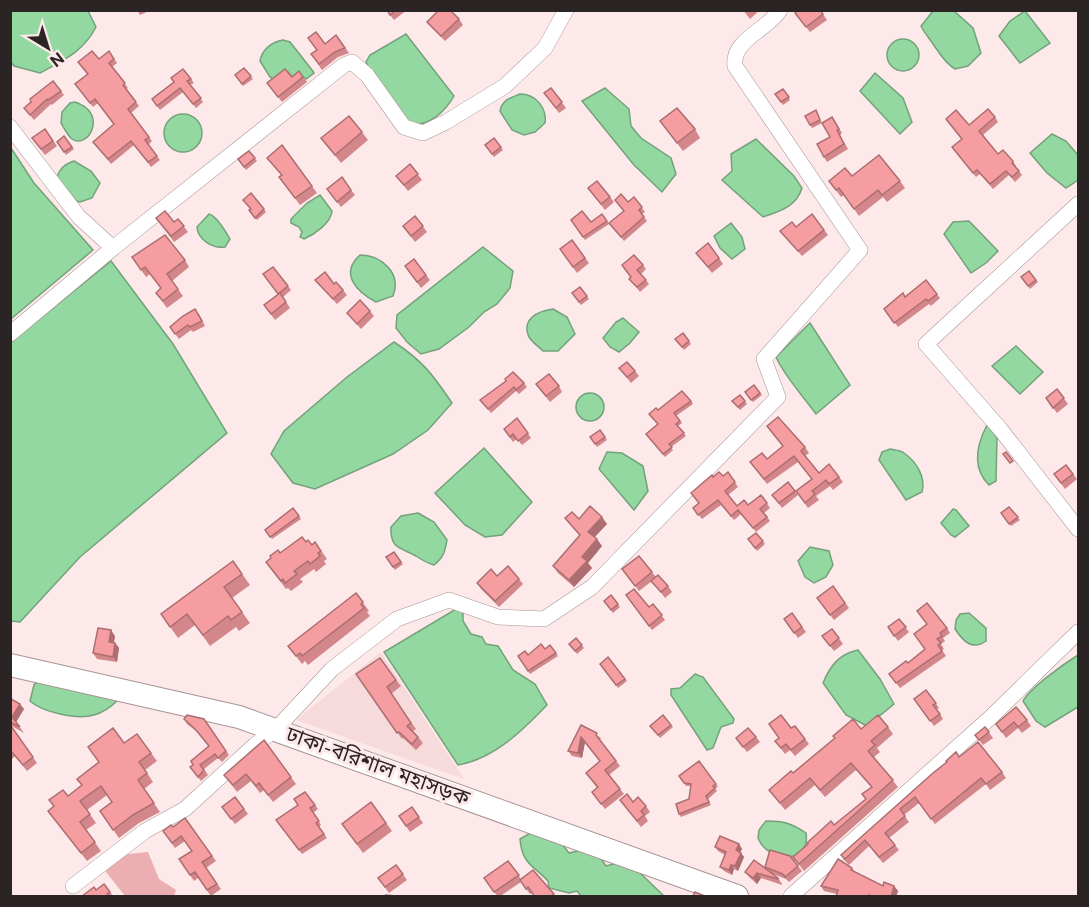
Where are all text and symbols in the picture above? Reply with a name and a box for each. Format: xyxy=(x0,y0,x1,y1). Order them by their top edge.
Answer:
north arrow xyxy=(18,18,78,78)
text: N xyxy=(46,48,68,71)
street label: ঢাকা-বরিশাল মহাসড়ক xyxy=(282,720,474,811)

